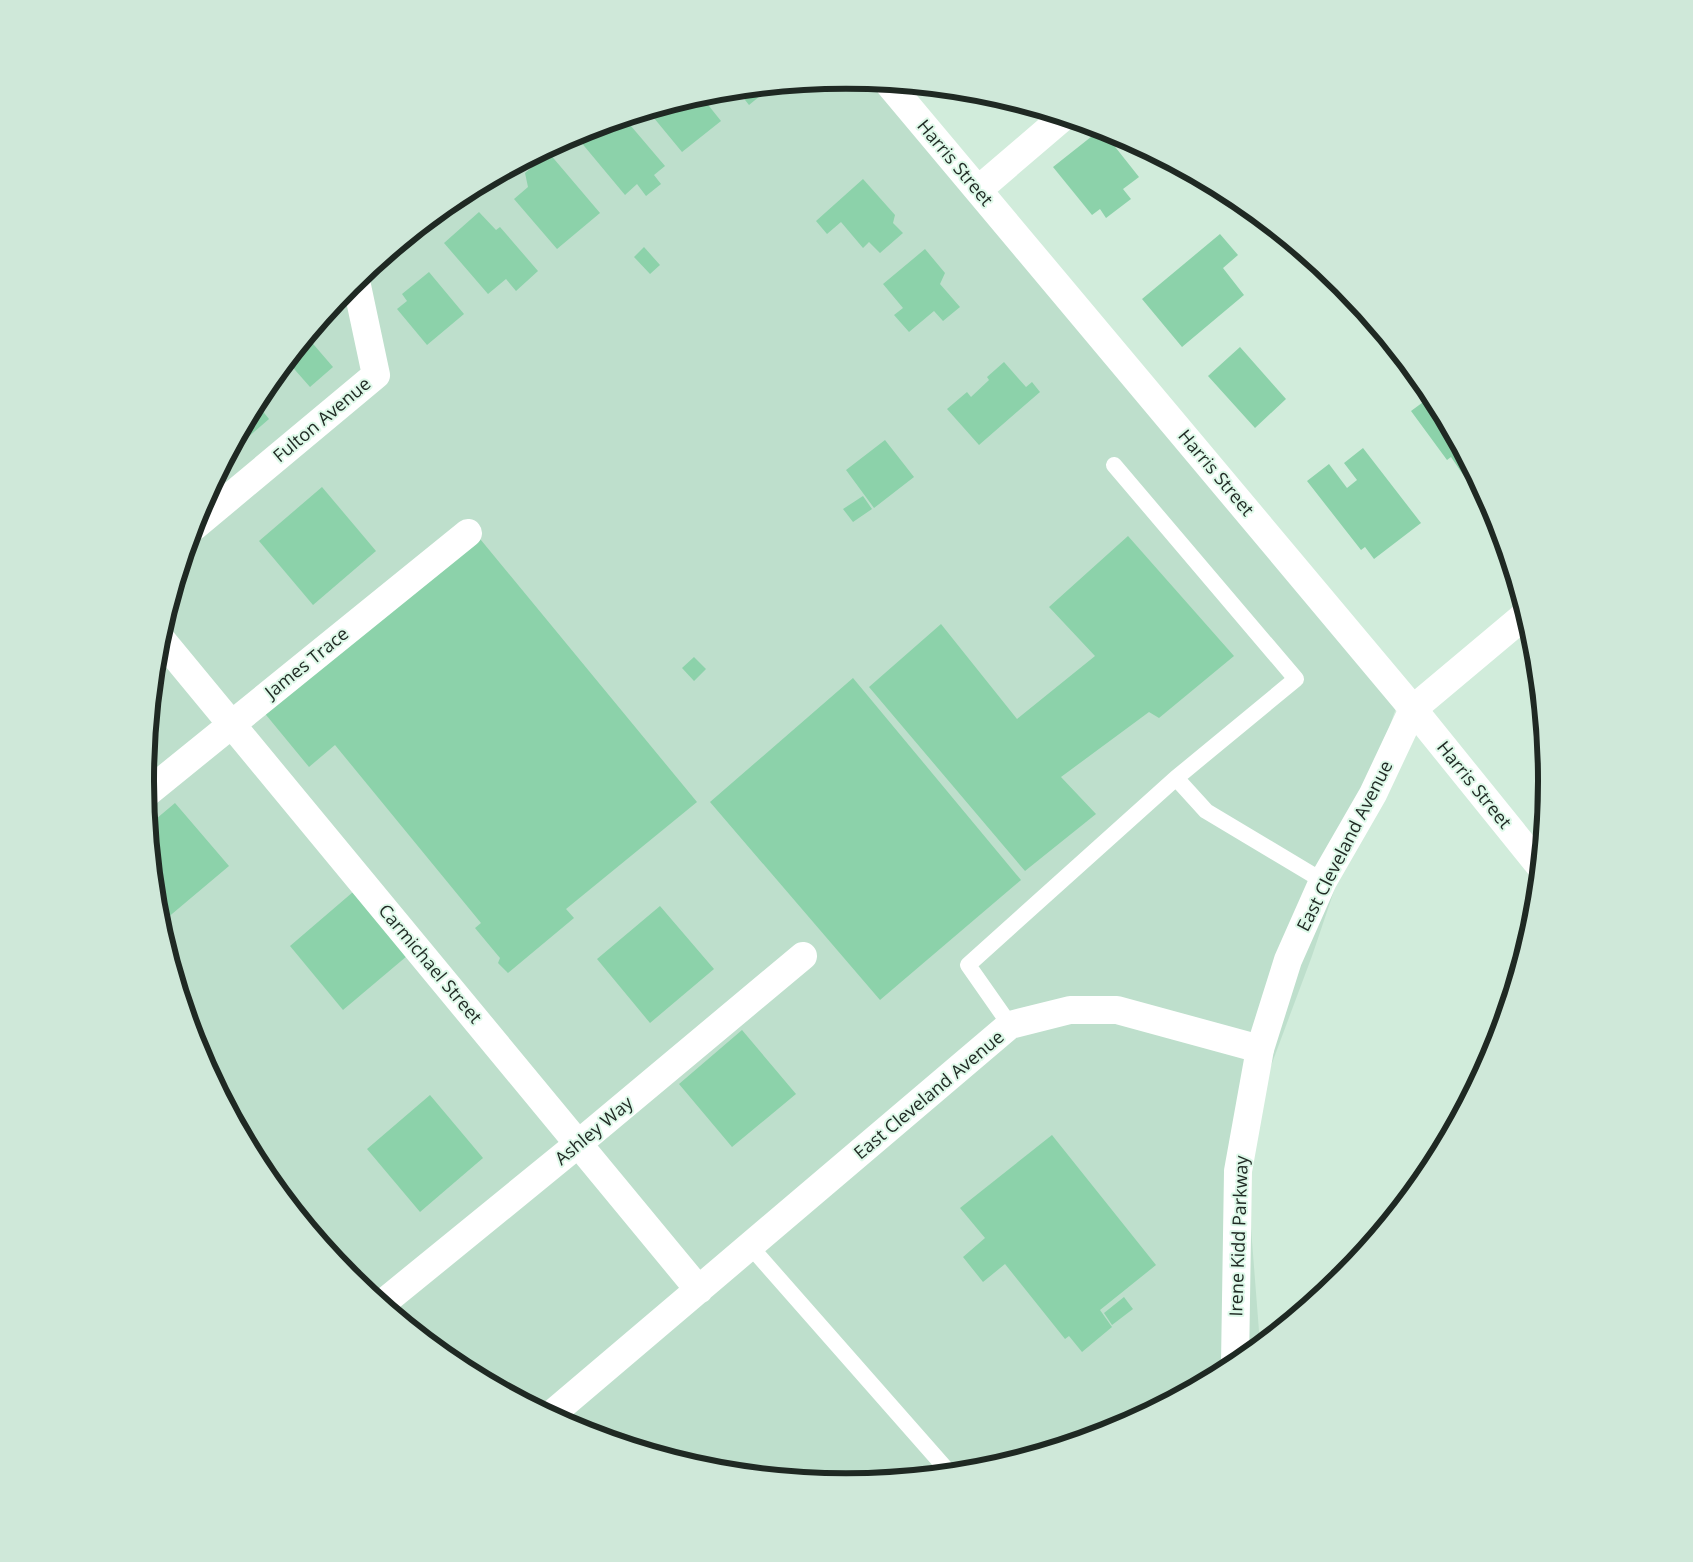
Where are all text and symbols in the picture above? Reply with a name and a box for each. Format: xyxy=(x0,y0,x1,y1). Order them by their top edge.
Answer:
street label: Harris Street xyxy=(912,114,999,211)
street label: Fulton Avenue xyxy=(267,371,375,467)
street label: Harris Street xyxy=(1173,424,1260,521)
street label: James Trace xyxy=(258,621,353,705)
street label: Harris Street xyxy=(1432,736,1517,833)
street label: East Cleveland Avenue xyxy=(1291,756,1398,935)
street label: Carmichael Street xyxy=(374,899,488,1028)
street label: East Cleveland Avenue xyxy=(848,1024,1008,1164)
street label: Ashley Way xyxy=(549,1090,638,1170)
street label: Irene Kidd Parkway xyxy=(1223,1154,1253,1317)

